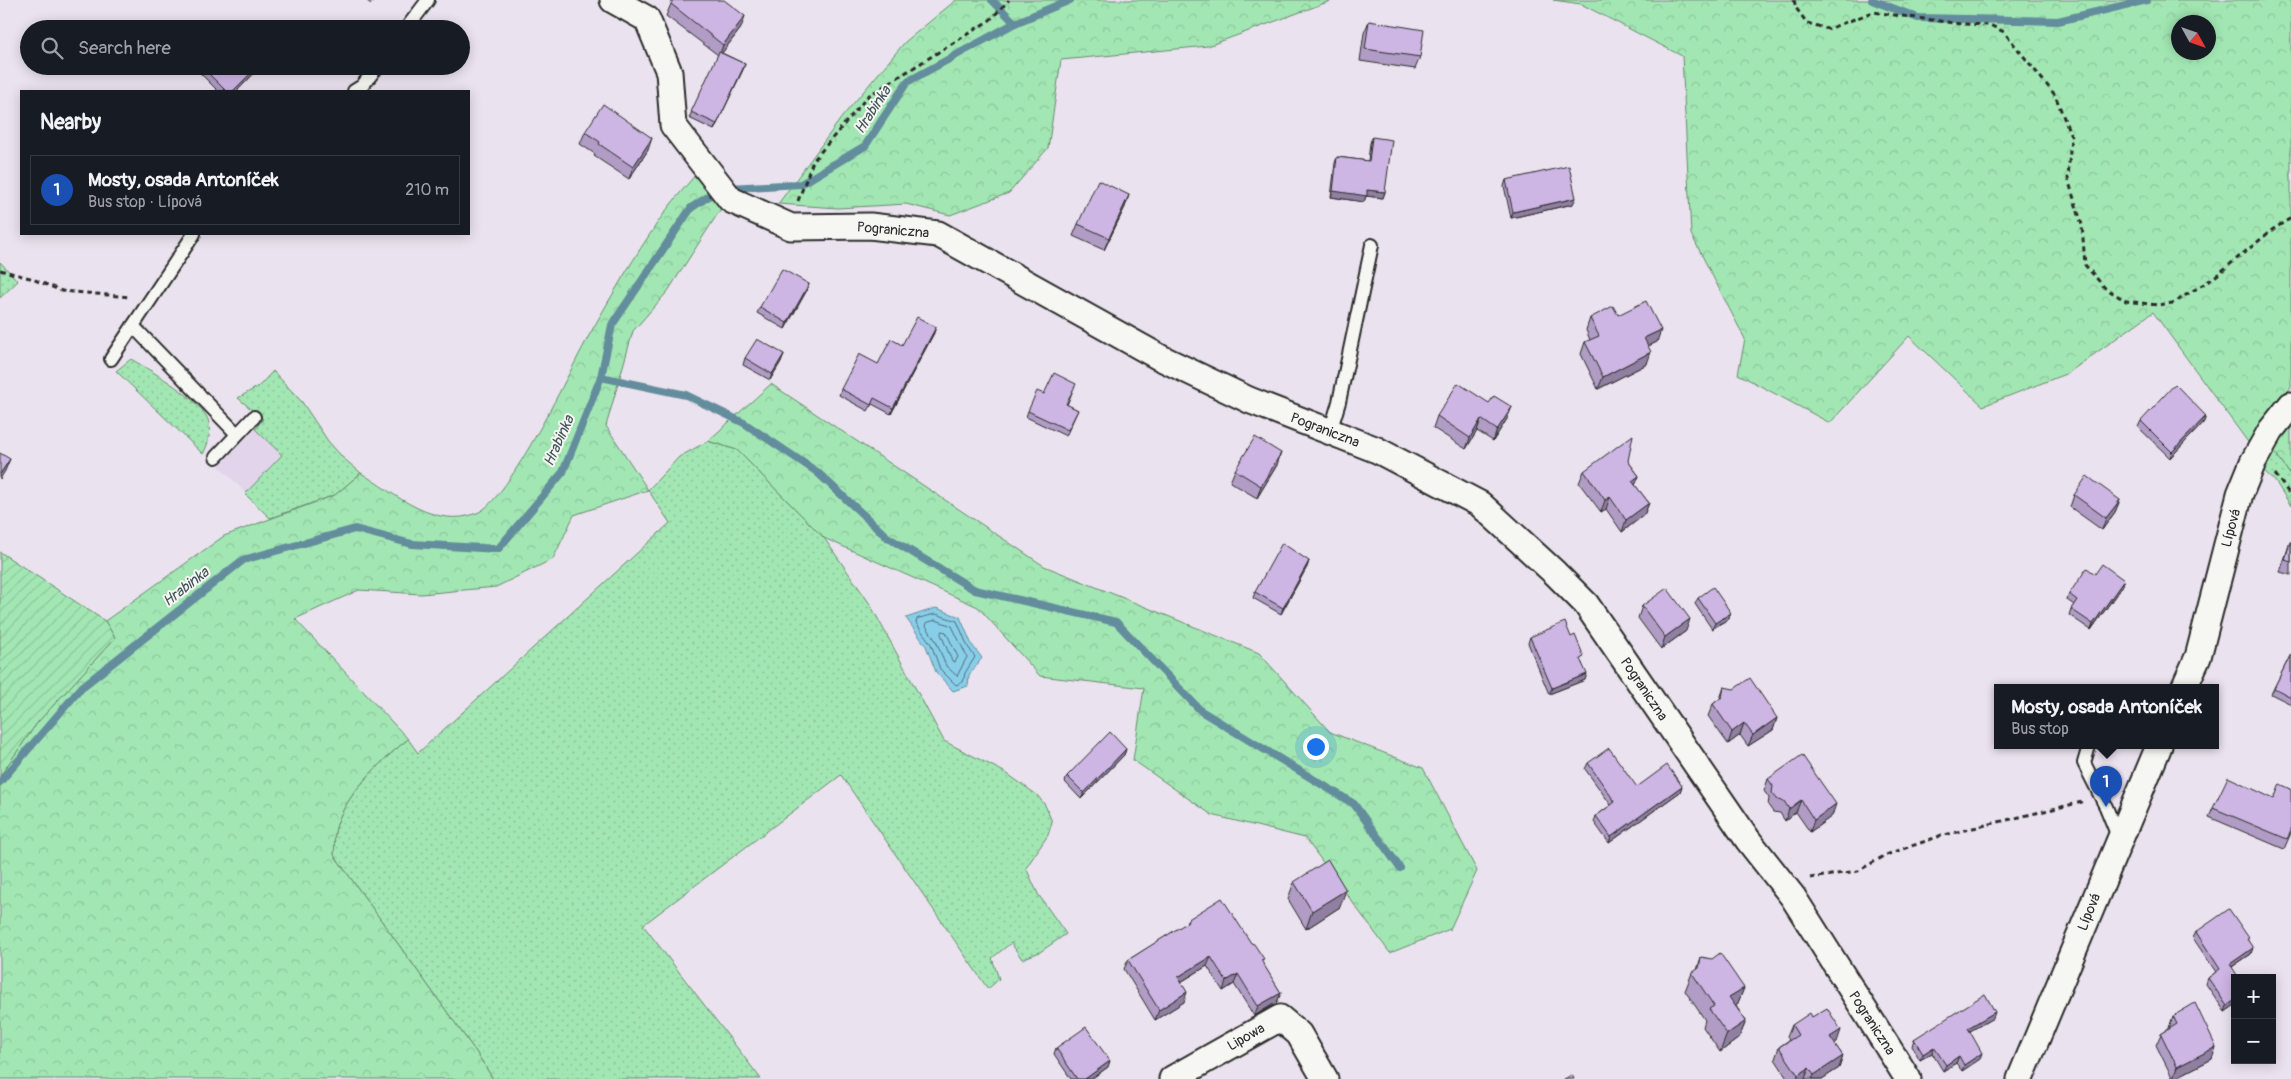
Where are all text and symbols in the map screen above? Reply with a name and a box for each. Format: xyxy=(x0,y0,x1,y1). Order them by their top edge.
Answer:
north arrow xyxy=(2171,15,2216,60)
search box xyxy=(20,20,470,75)
icon: search xyxy=(38,34,66,62)
text: Search here xyxy=(78,36,171,60)
water label: Hrabinka xyxy=(850,82,896,138)
text: Nearby xyxy=(40,109,101,136)
text: Mosty, osada Antoníček xyxy=(88,168,279,192)
text: 1 xyxy=(54,180,60,200)
text: 210 m xyxy=(405,180,449,200)
text: Bus stop · Lípová xyxy=(88,192,202,212)
street label: Pograniczna xyxy=(856,218,930,242)
street label: Pograniczna xyxy=(1288,409,1362,451)
water label: Hrabinka xyxy=(539,412,579,469)
street label: Lípová xyxy=(2218,507,2244,549)
water label: Hrabinka xyxy=(159,562,214,611)
street label: Pograniczna xyxy=(1617,654,1671,724)
popup xyxy=(1994,684,2219,749)
text: Mosty, osada Antoníček xyxy=(2011,695,2202,719)
text: Bus stop xyxy=(2011,719,2069,739)
your location xyxy=(1303,734,1329,760)
pin: 1 xyxy=(2090,766,2122,807)
street label: Lípová xyxy=(2074,891,2104,933)
map controls xyxy=(2231,974,2276,1064)
button: + xyxy=(2231,974,2276,1019)
street label: Pograniczna xyxy=(1845,988,1899,1058)
button: − xyxy=(2231,1019,2276,1064)
street label: Lipowa xyxy=(1224,1020,1268,1054)

